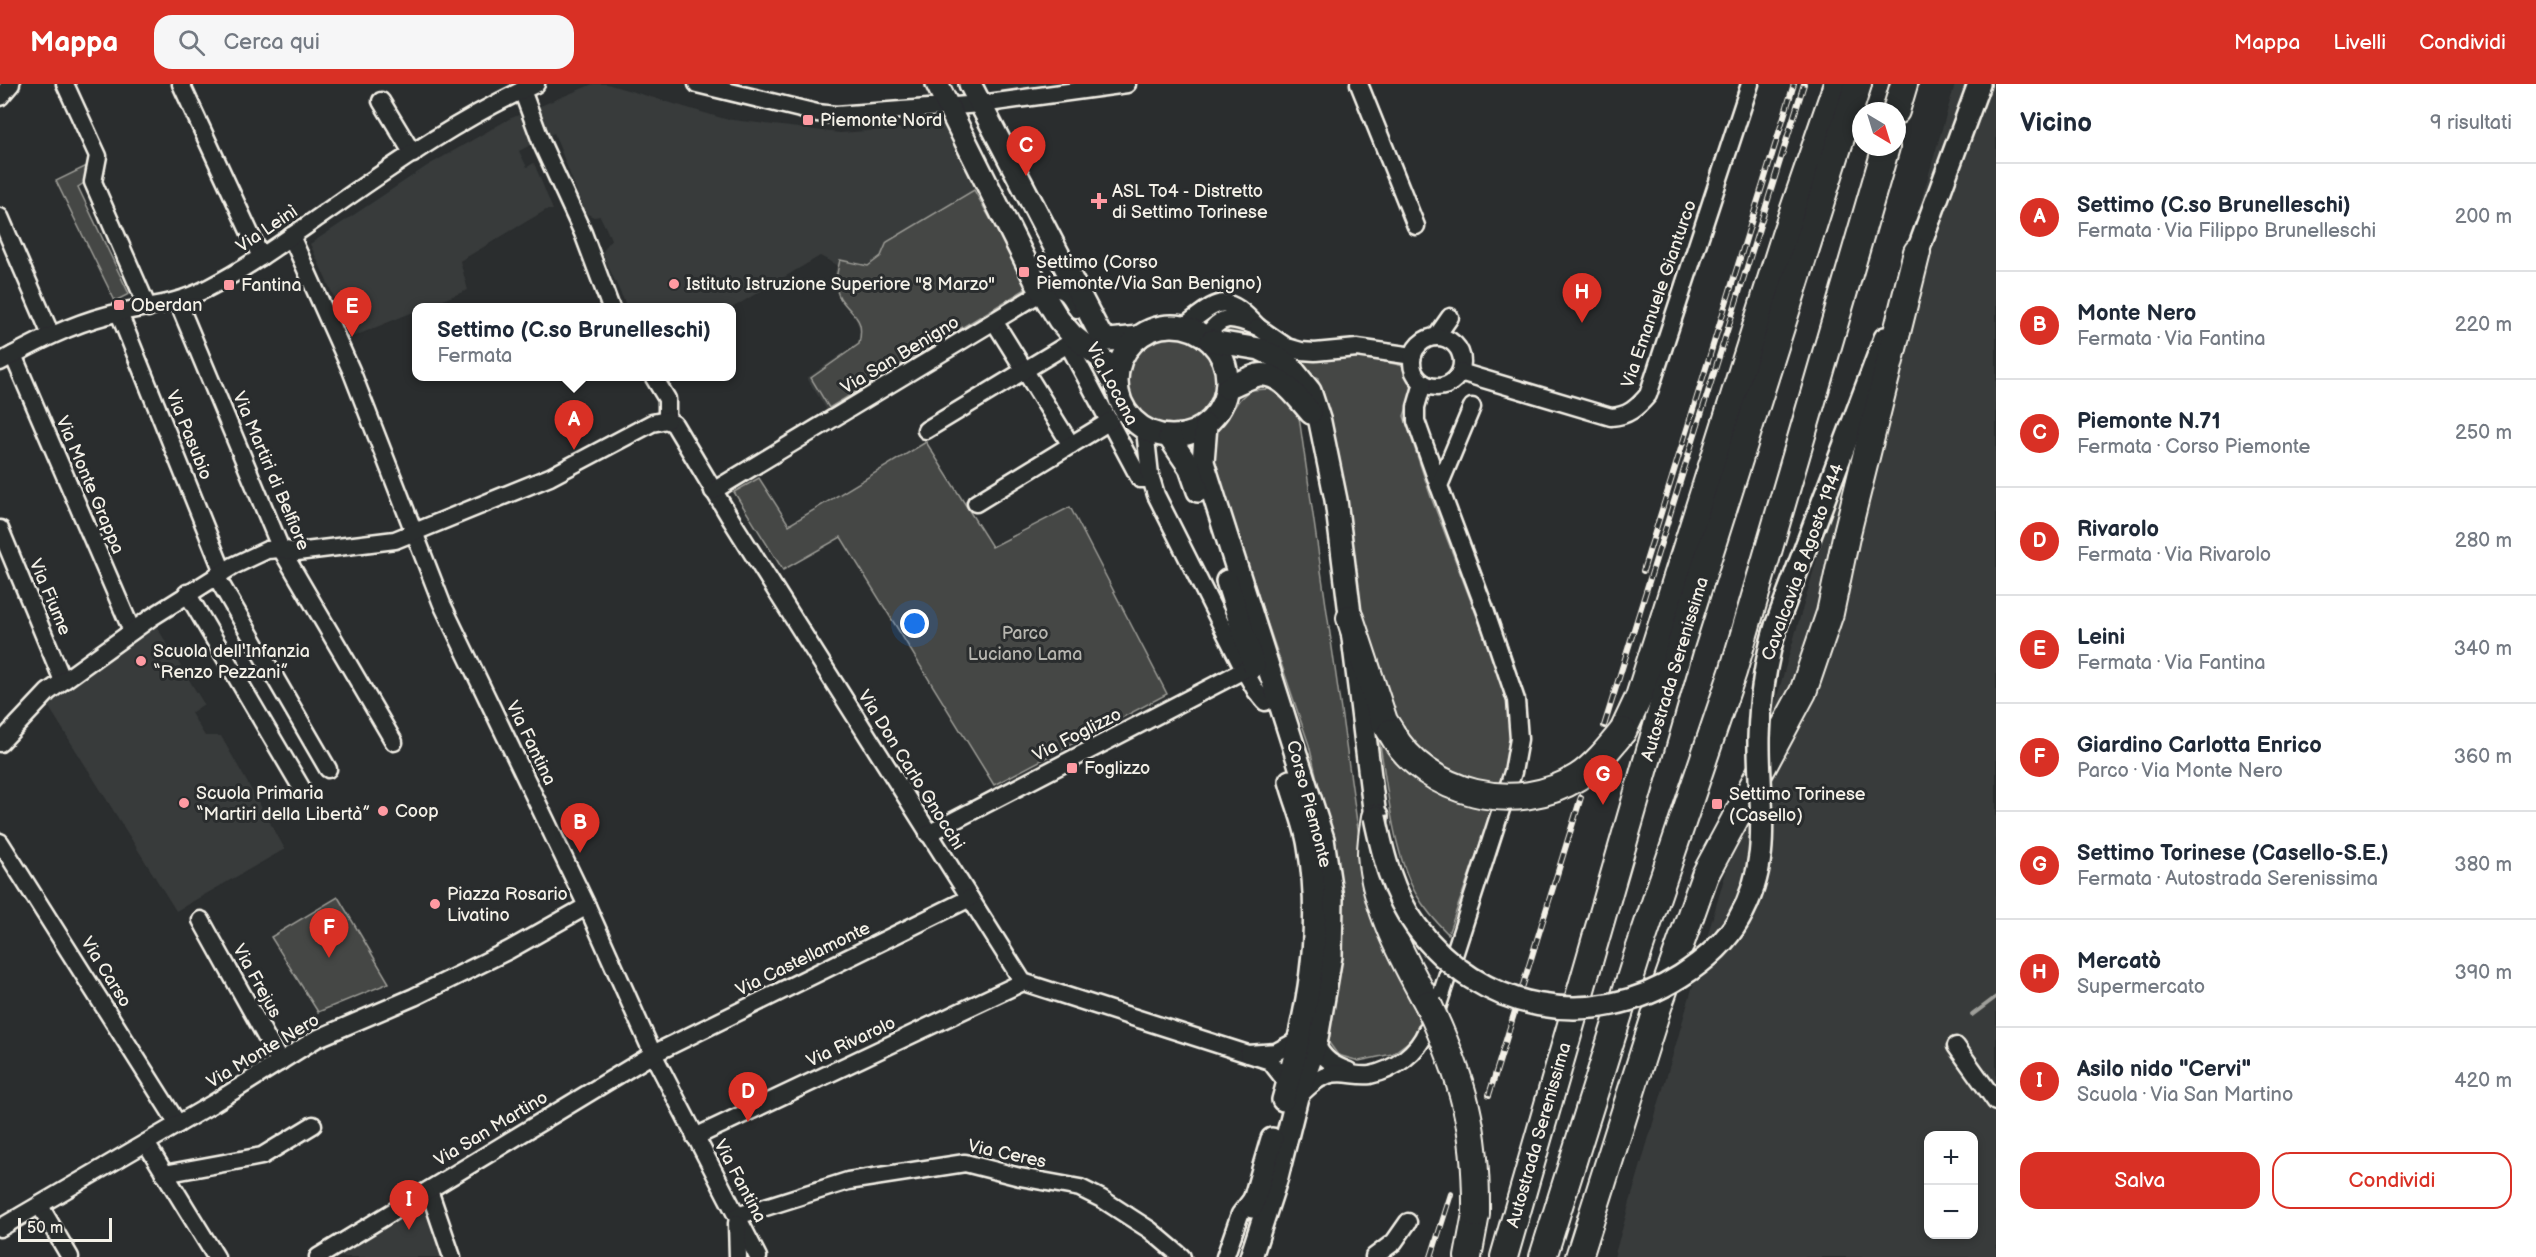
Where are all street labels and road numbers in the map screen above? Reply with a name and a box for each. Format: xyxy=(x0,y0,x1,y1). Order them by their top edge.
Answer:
street label: Via Emanuele Gianturco xyxy=(1617,197,1701,391)
street label: Via Leinì xyxy=(232,201,302,257)
street label: Via San Benigno xyxy=(837,311,963,399)
street label: Via Locana xyxy=(1081,339,1143,429)
street label: Via Pasubio xyxy=(162,387,216,483)
street label: Via Martiri di Belfiore xyxy=(228,389,314,554)
street label: Via Monte Grappa xyxy=(51,413,129,557)
street label: Cavalcavia 8 Agosto 1944 xyxy=(1758,461,1848,663)
street label: Via Fiume xyxy=(25,556,76,639)
street label: Autostrada Serenissima xyxy=(1637,574,1713,764)
street label: Via Don Carlo Gnocchi xyxy=(853,686,969,854)
street label: Via Fantina xyxy=(502,698,560,788)
street label: Via Foglizzo xyxy=(1029,703,1125,767)
street label: Corso Piemonte xyxy=(1282,738,1336,870)
street label: Via Castellamonte xyxy=(732,917,874,1001)
street label: Via Carso xyxy=(76,933,136,1011)
street label: Via Frejus xyxy=(228,940,286,1022)
street label: Via Monte Nero xyxy=(203,1009,323,1093)
street label: Via Rivarolo xyxy=(803,1012,899,1072)
street label: Autostrada Serenissima xyxy=(1502,1040,1576,1230)
street label: Via San Martino xyxy=(430,1087,552,1171)
street label: Via Ceres xyxy=(966,1135,1048,1173)
street label: Via Fantina xyxy=(709,1136,771,1226)

